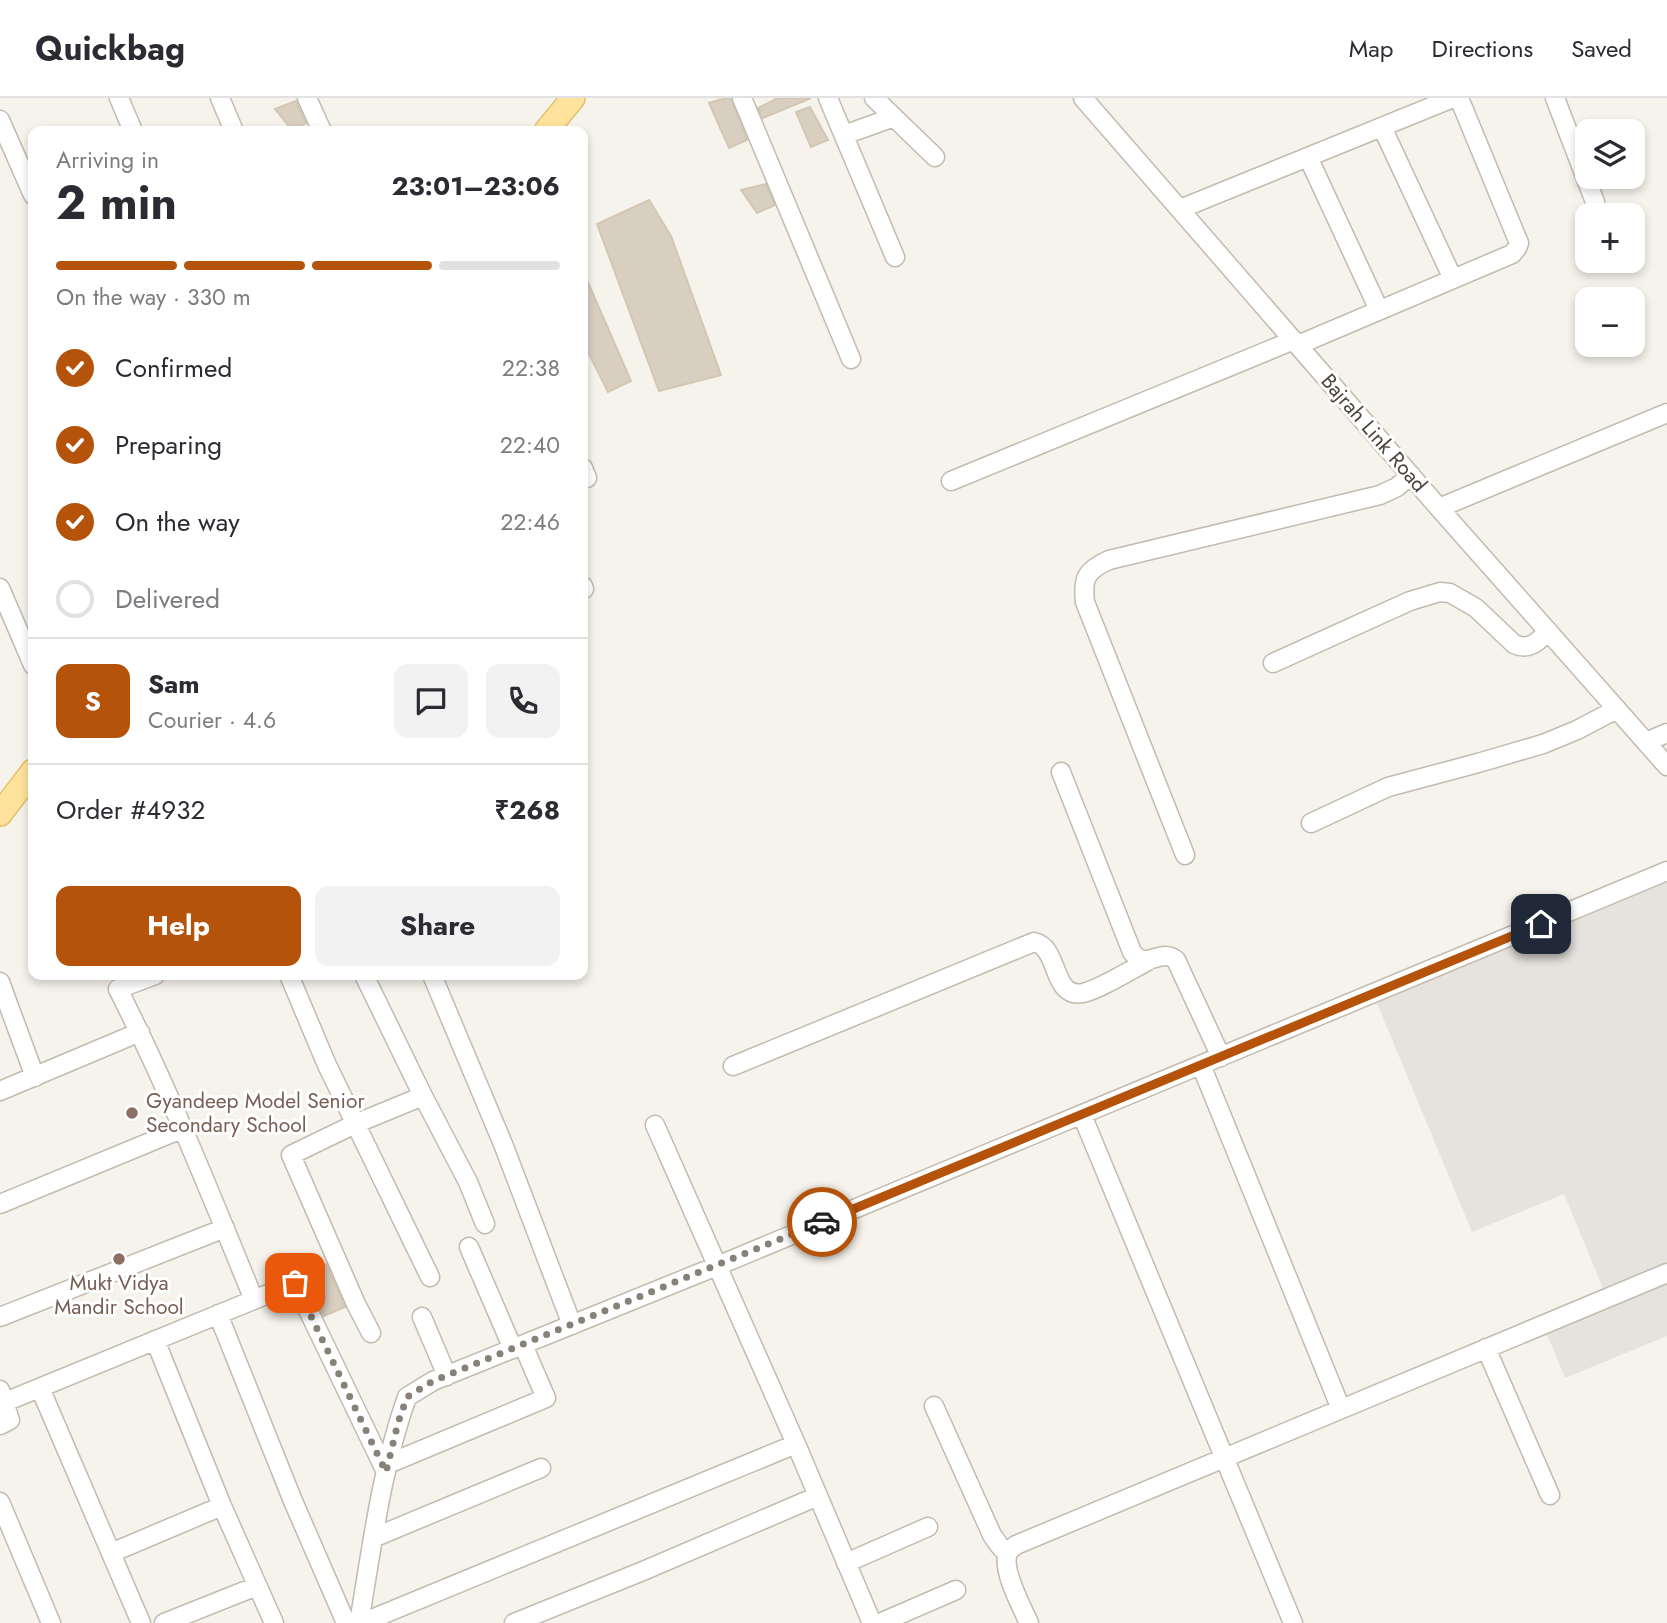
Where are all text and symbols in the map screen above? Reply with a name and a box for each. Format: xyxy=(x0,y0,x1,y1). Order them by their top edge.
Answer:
text: Quickbag xyxy=(35,25,185,72)
text: Map xyxy=(1349,31,1394,66)
text: Directions xyxy=(1432,31,1533,66)
text: Saved xyxy=(1571,31,1632,66)
map controls xyxy=(1575,119,1645,357)
button: layers xyxy=(1575,119,1645,189)
text: Arriving in xyxy=(56,143,159,177)
text: 23:01–23:06 xyxy=(391,167,560,205)
text: 2 min xyxy=(56,170,177,236)
button: + xyxy=(1575,203,1645,273)
text: On the way · 330 m xyxy=(56,280,251,314)
button: − xyxy=(1575,287,1645,357)
icon: check xyxy=(56,349,94,387)
text: Confirmed xyxy=(115,349,232,387)
text: 22:38 xyxy=(502,351,560,385)
street label: Bajrah Link Road xyxy=(1314,367,1434,499)
icon: check xyxy=(56,426,94,464)
text: Preparing xyxy=(115,426,222,464)
text: 22:40 xyxy=(500,428,560,462)
icon: check xyxy=(56,503,94,541)
text: On the way xyxy=(115,503,240,541)
text: 22:46 xyxy=(500,505,560,539)
text: Delivered xyxy=(115,580,220,618)
button: chat xyxy=(394,664,468,738)
button: phone xyxy=(486,664,560,738)
text: Sam xyxy=(148,665,200,703)
text: S xyxy=(85,682,101,720)
text: Courier · 4.6 xyxy=(148,703,276,737)
text: Order #4932 xyxy=(56,791,205,829)
text: ₹268 xyxy=(494,791,560,829)
button: Help xyxy=(56,886,301,966)
button: Share xyxy=(315,886,560,966)
pin xyxy=(1511,894,1571,954)
icon: home xyxy=(1522,905,1560,943)
place label: Gyandeep Model Senior Secondary School xyxy=(146,1086,365,1140)
marker: Gyandeep Model Senior Secondary School xyxy=(124,1105,140,1121)
courier xyxy=(787,1187,857,1257)
icon: car xyxy=(803,1203,841,1241)
marker: Mukt Vidya Mandir School xyxy=(111,1251,127,1267)
pin xyxy=(265,1253,325,1313)
icon: bag xyxy=(276,1264,314,1302)
place label: Mukt Vidya Mandir School xyxy=(54,1268,184,1322)

